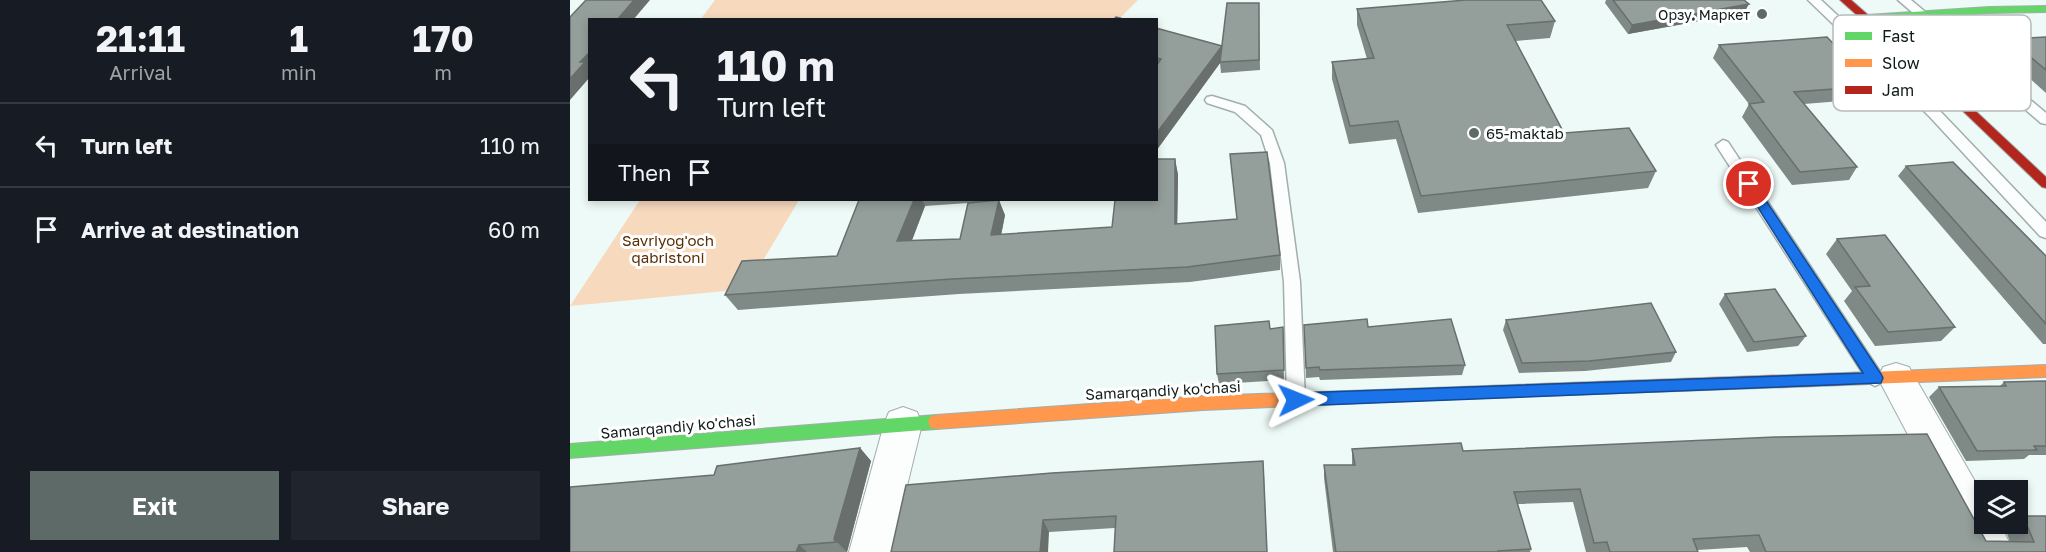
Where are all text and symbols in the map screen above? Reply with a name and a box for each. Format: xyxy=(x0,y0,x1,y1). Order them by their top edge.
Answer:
place label: Орзу. Маркет xyxy=(1658,6,1750,23)
marker: Орзу. Маркет xyxy=(1755,7,1769,21)
legend xyxy=(1833,15,2031,111)
text: 21:11 xyxy=(96,17,185,60)
text: 1 xyxy=(289,17,308,60)
text: 170 xyxy=(412,17,474,60)
text: Fast xyxy=(1882,26,1915,46)
text: 110 m xyxy=(717,40,835,90)
icon: left xyxy=(618,42,696,120)
text: Slow xyxy=(1882,53,1920,73)
text: Arrival xyxy=(109,60,172,84)
text: min xyxy=(281,60,316,84)
text: m xyxy=(434,60,452,84)
text: Jam xyxy=(1882,80,1914,100)
text: Turn left xyxy=(717,91,826,123)
place label: 65-maktab xyxy=(1486,124,1564,142)
marker: 65-maktab xyxy=(1467,126,1481,140)
icon: left xyxy=(30,129,63,162)
text: Turn left xyxy=(81,132,172,159)
text: 110 m xyxy=(480,132,540,159)
icon: arrive xyxy=(683,156,716,189)
pin xyxy=(1723,158,1774,209)
text: Then xyxy=(618,159,671,186)
icon: arrive xyxy=(1732,167,1765,200)
icon: arrive xyxy=(30,213,63,246)
text: Arrive at destination xyxy=(81,216,299,243)
text: 60 m xyxy=(488,216,540,243)
park label: Savriyog'och qabristoni xyxy=(622,231,714,266)
position arrow xyxy=(1264,368,1328,432)
street label: Samarqandiy ko'chasi xyxy=(1085,377,1241,403)
street label: Samarqandiy ko'chasi xyxy=(600,410,756,442)
button: Exit xyxy=(30,471,279,540)
button: Share xyxy=(291,471,540,540)
map controls xyxy=(1974,480,2028,534)
button: layers xyxy=(1974,480,2028,534)

